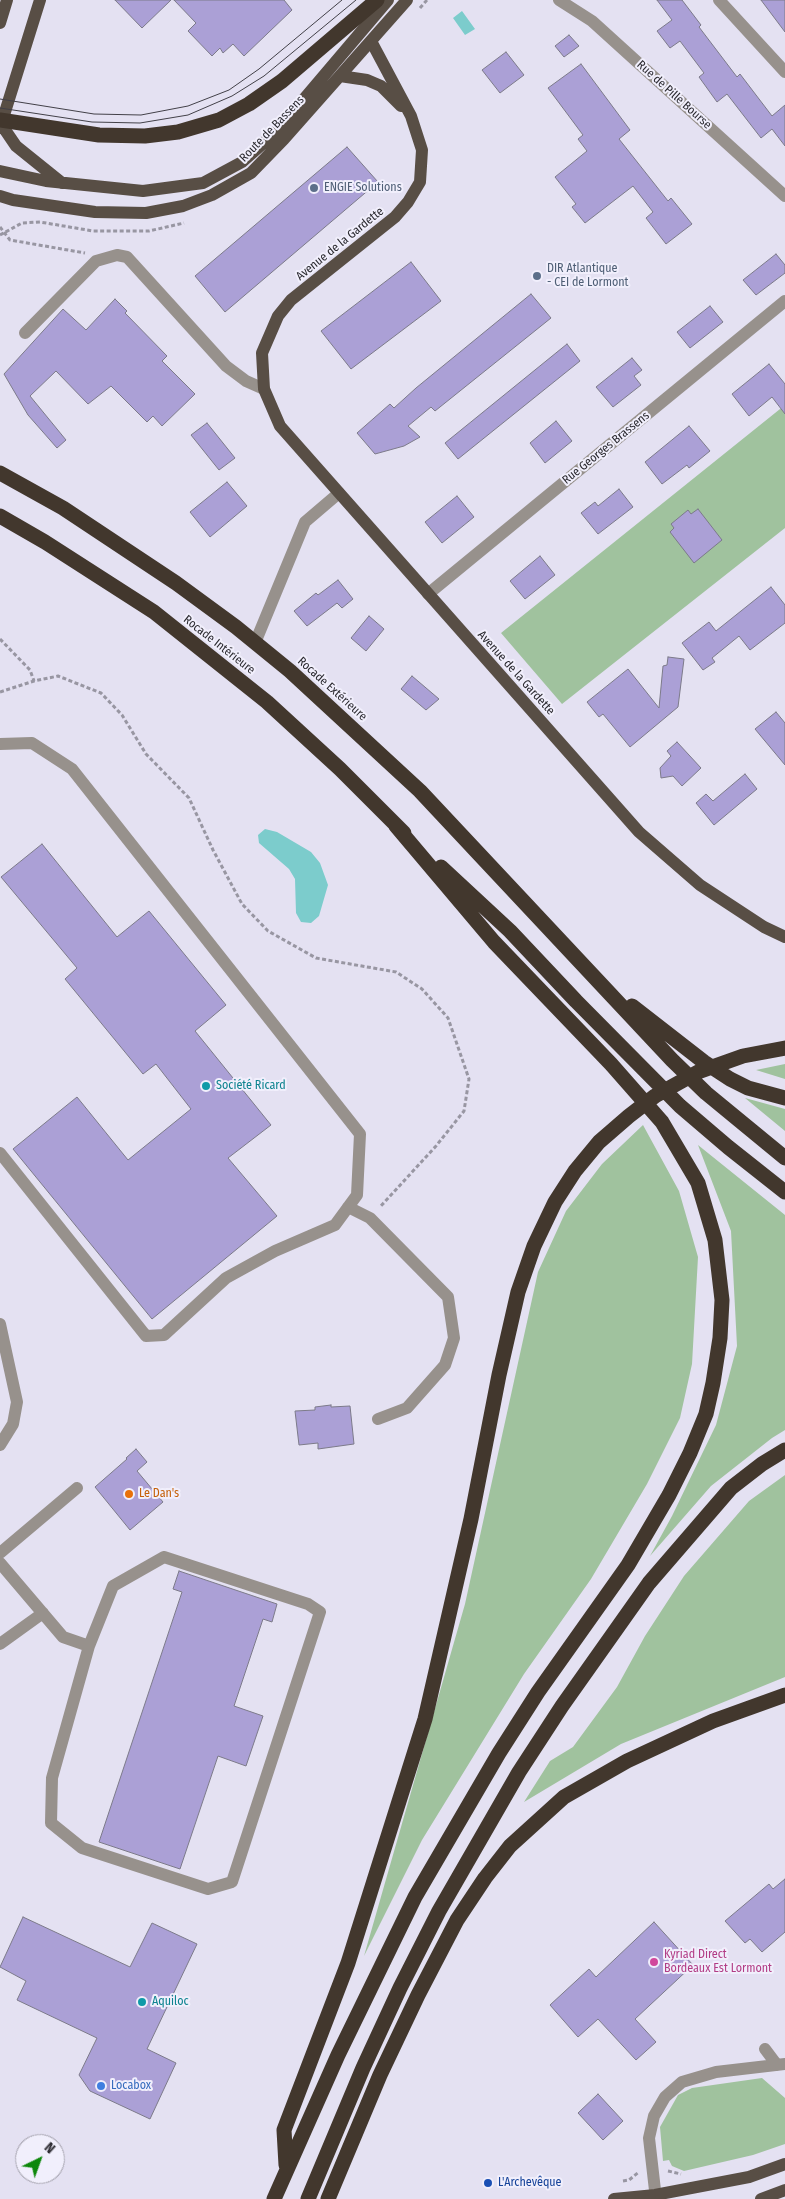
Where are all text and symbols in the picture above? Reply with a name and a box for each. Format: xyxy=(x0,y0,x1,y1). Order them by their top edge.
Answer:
street label: Rue de Pille Bourse xyxy=(634,58,714,132)
street label: Route de Bassens xyxy=(237,93,307,165)
place label: ENGIE Solutions xyxy=(324,181,402,195)
marker: ENGIE Solutions xyxy=(308,182,320,194)
street label: Avenue de la Gardette xyxy=(293,204,387,284)
place label: DIR Atlantique - CEI de Lormont xyxy=(547,262,628,290)
marker: DIR Atlantique - CEI de Lormont xyxy=(531,270,543,282)
street label: Rue Georges Brassens xyxy=(560,409,652,487)
street label: Rocade Intérieure xyxy=(180,613,258,677)
street label: Avenue de la Gardette xyxy=(474,628,558,718)
street label: Rocade Extérieure xyxy=(294,654,370,724)
place label: Société Ricard xyxy=(216,1079,286,1093)
marker: Société Ricard xyxy=(200,1080,212,1092)
place label: Le Dan's xyxy=(139,1487,179,1501)
marker: Le Dan's xyxy=(123,1488,135,1500)
place label: Kyriad Direct Bordeaux Est Lormont xyxy=(664,1948,772,1976)
marker: Kyriad Direct Bordeaux Est Lormont xyxy=(648,1956,660,1968)
place label: Aquiloc xyxy=(152,1995,189,2009)
marker: Aquiloc xyxy=(136,1996,148,2008)
place label: Locabox xyxy=(111,2079,151,2093)
marker: Locabox xyxy=(95,2080,107,2092)
north arrow xyxy=(15,2134,65,2184)
text: N xyxy=(41,2139,59,2157)
place label: L'Archevêque xyxy=(498,2176,562,2190)
marker: L'Archevêque xyxy=(482,2177,494,2189)

